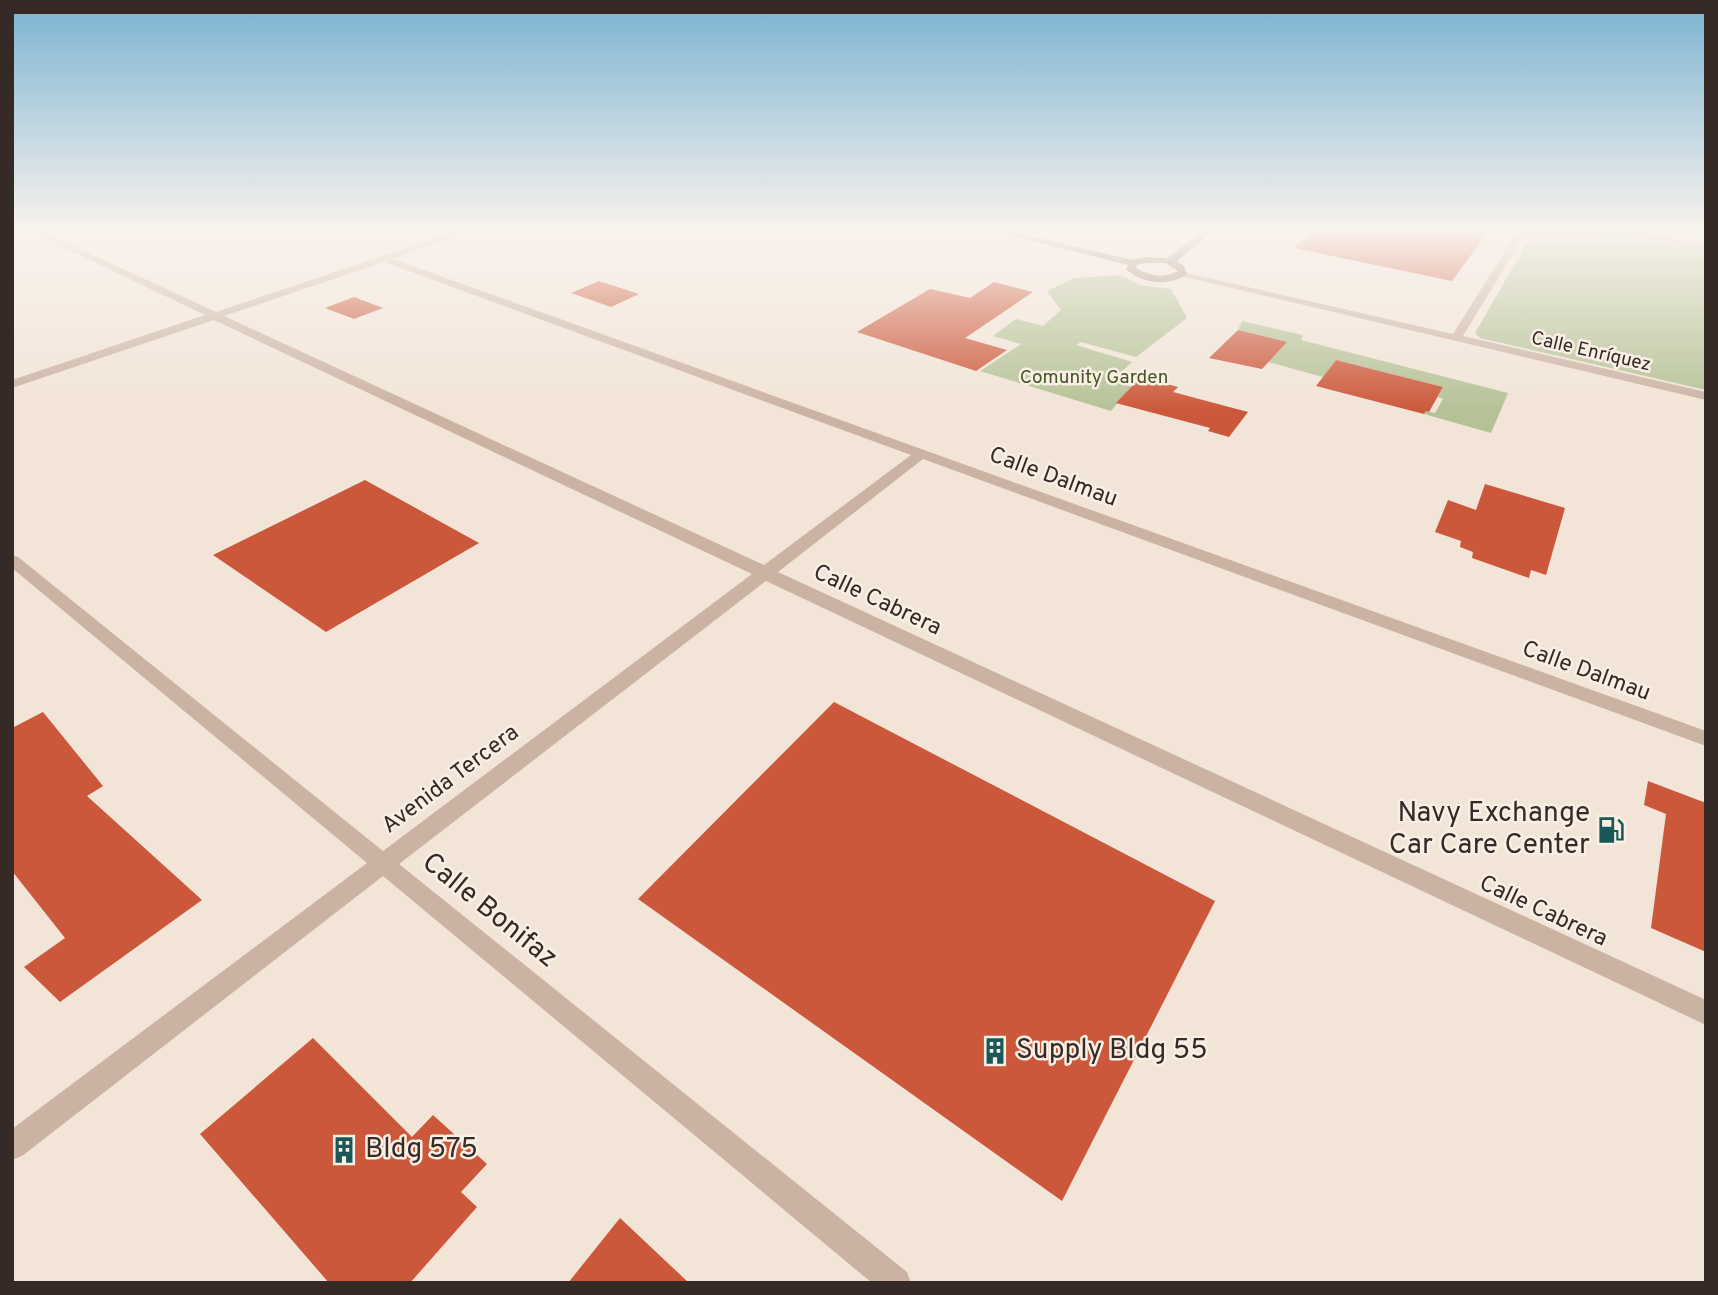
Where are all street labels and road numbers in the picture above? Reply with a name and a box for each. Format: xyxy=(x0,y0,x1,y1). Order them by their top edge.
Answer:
street label: Calle Enríquez xyxy=(1529,327,1653,377)
street label: Calle Dalmau xyxy=(985,441,1121,515)
street label: Calle Cabrera xyxy=(808,559,946,643)
street label: Calle Dalmau xyxy=(1518,635,1654,709)
street label: Avenida Tercera xyxy=(377,719,525,841)
street label: Calle Bonifaz xyxy=(414,845,564,977)
street label: Calle Cabrera xyxy=(1474,870,1612,954)

